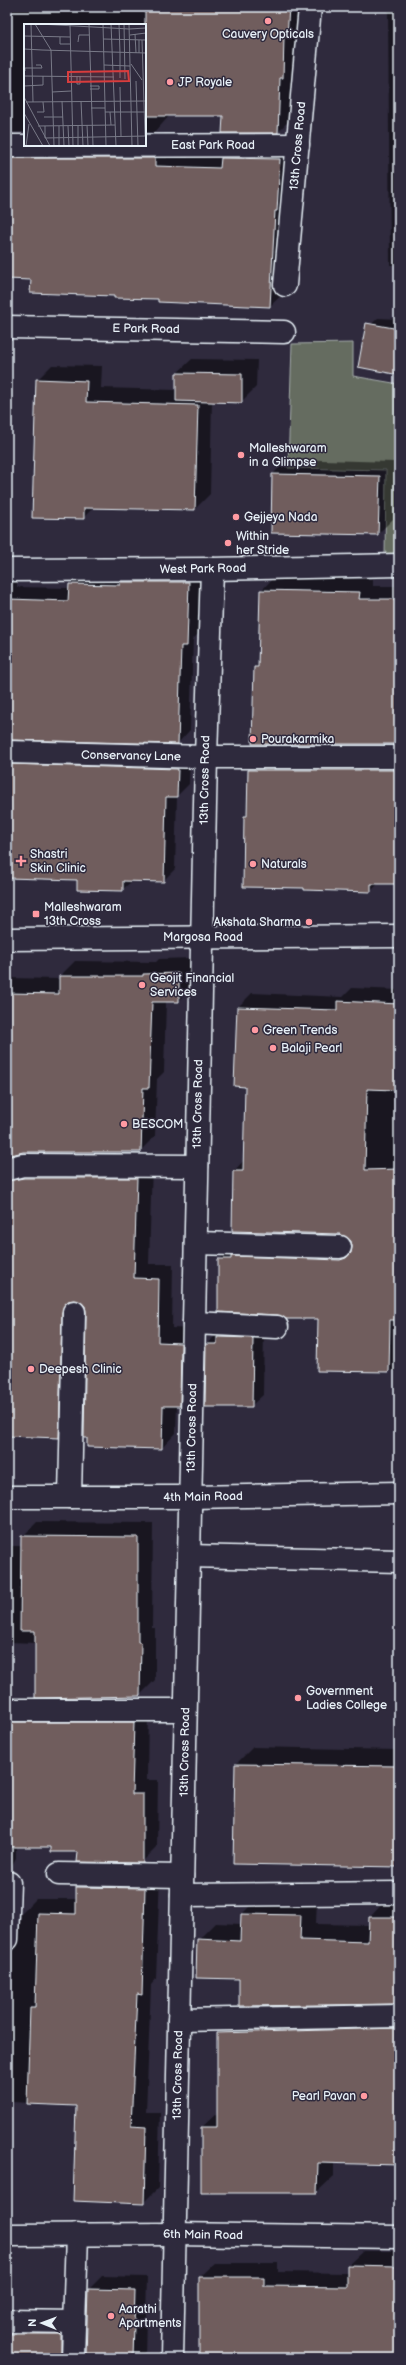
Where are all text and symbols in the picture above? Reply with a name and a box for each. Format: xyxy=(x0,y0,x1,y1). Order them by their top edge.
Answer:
marker: Cauvery Opticals xyxy=(263,16,273,26)
inset map xyxy=(24,24,146,146)
place label: Cauvery Opticals xyxy=(222,27,314,42)
place label: JP Royale xyxy=(178,75,232,90)
marker: JP Royale xyxy=(165,77,175,87)
street label: 13th Cross Road xyxy=(287,101,309,191)
street label: East Park Road xyxy=(171,138,255,153)
street label: E Park Road xyxy=(112,321,180,337)
place label: Malleshwaram in a Glimpse xyxy=(249,441,327,470)
marker: Malleshwaram in a Glimpse xyxy=(236,450,246,460)
place label: Gejjeya Nada xyxy=(244,510,318,525)
marker: Gejjeya Nada xyxy=(231,512,241,522)
place label: Within her Stride xyxy=(236,529,289,558)
marker: Within her Stride xyxy=(223,538,233,548)
street label: West Park Road xyxy=(160,561,247,577)
place label: Pourakarmika xyxy=(261,732,335,747)
marker: Pourakarmika xyxy=(248,734,258,744)
street label: 13th Cross Road xyxy=(197,735,213,825)
street label: Conservancy Lane xyxy=(81,748,181,764)
place label: Shastri Skin Clinic xyxy=(30,847,86,876)
marker: Shastri Skin Clinic xyxy=(15,855,27,867)
place label: Naturals xyxy=(261,857,307,872)
marker: Naturals xyxy=(248,859,258,869)
place label: Malleshwaram 13th Cross xyxy=(44,900,122,929)
marker: Malleshwaram 13th Cross xyxy=(31,909,41,919)
place label: Akshata Sharma xyxy=(214,915,301,930)
marker: Akshata Sharma xyxy=(304,917,314,927)
street label: Margosa Road xyxy=(163,930,243,945)
place label: Geojit Financial Services xyxy=(150,971,234,1000)
marker: Geojit Financial Services xyxy=(137,980,147,990)
place label: Green Trends xyxy=(263,1023,337,1038)
marker: Green Trends xyxy=(250,1025,260,1035)
place label: Balaji Pearl xyxy=(281,1041,342,1056)
marker: Balaji Pearl xyxy=(268,1043,278,1053)
street label: 13th Cross Road xyxy=(190,1059,206,1149)
place label: BESCOM xyxy=(132,1117,183,1132)
marker: BESCOM xyxy=(119,1119,129,1129)
place label: Deepesh Clinic xyxy=(39,1362,122,1377)
marker: Deepesh Clinic xyxy=(26,1364,36,1374)
street label: 13th Cross Road xyxy=(184,1383,200,1473)
street label: 4th Main Road xyxy=(163,1489,243,1505)
place label: Government Ladies College xyxy=(306,1684,387,1713)
marker: Government Ladies College xyxy=(293,1693,303,1703)
street label: 13th Cross Road xyxy=(177,1707,193,1797)
street label: 13th Cross Road xyxy=(170,2030,186,2120)
place label: Pearl Pavan xyxy=(292,2089,356,2104)
marker: Pearl Pavan xyxy=(359,2091,369,2101)
street label: 6th Main Road xyxy=(163,2227,243,2243)
place label: Aarathi Apartments xyxy=(119,2302,182,2331)
north arrow xyxy=(22,2303,62,2343)
marker: Aarathi Apartments xyxy=(106,2311,116,2321)
text: N xyxy=(26,2319,39,2327)

